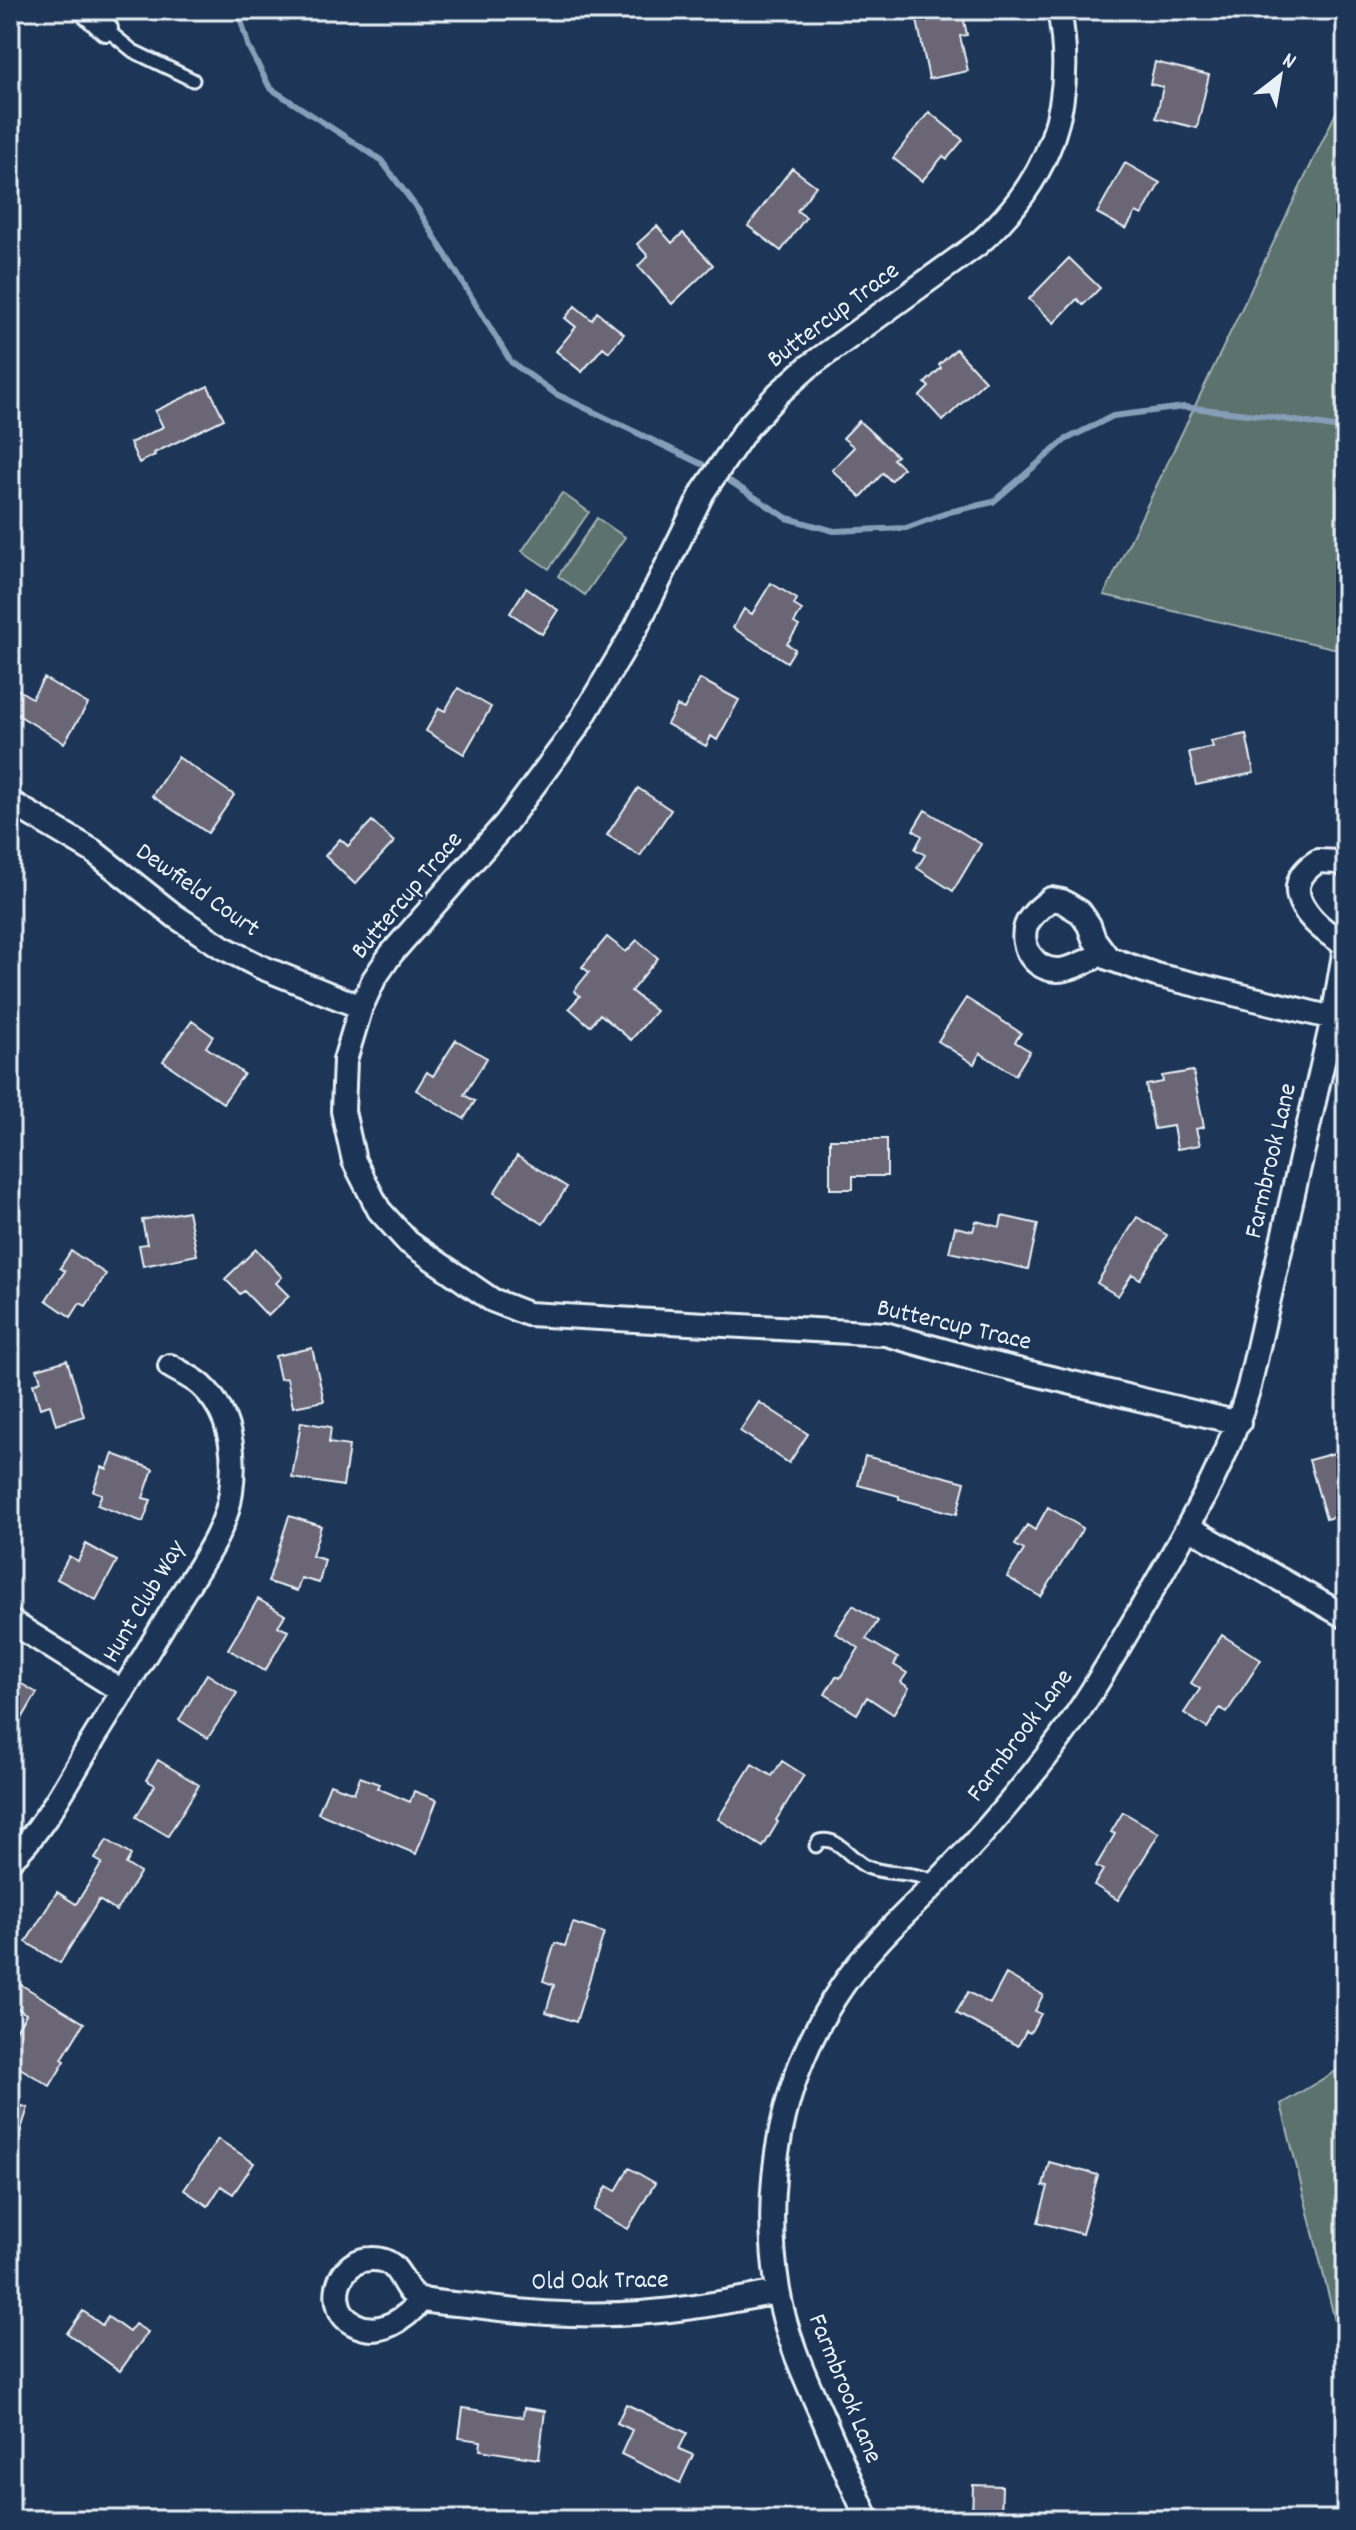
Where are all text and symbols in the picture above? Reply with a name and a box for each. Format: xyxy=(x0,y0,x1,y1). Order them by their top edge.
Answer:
north arrow xyxy=(1240,36,1320,116)
text: N xyxy=(1276,46,1301,78)
street label: Buttercup Trace xyxy=(760,254,908,378)
street label: Buttercup Trace xyxy=(343,824,473,968)
street label: Dewfield Court xyxy=(127,834,267,948)
street label: Farmbrook Lane xyxy=(1236,1080,1308,1242)
street label: Buttercup Trace xyxy=(873,1290,1035,1362)
street label: Hunt Club Way xyxy=(94,1533,196,1670)
street label: Farmbrook Lane xyxy=(959,1662,1083,1810)
street label: Old Oak Trace xyxy=(531,2262,669,2302)
street label: Farmbrook Lane xyxy=(797,2309,891,2469)

